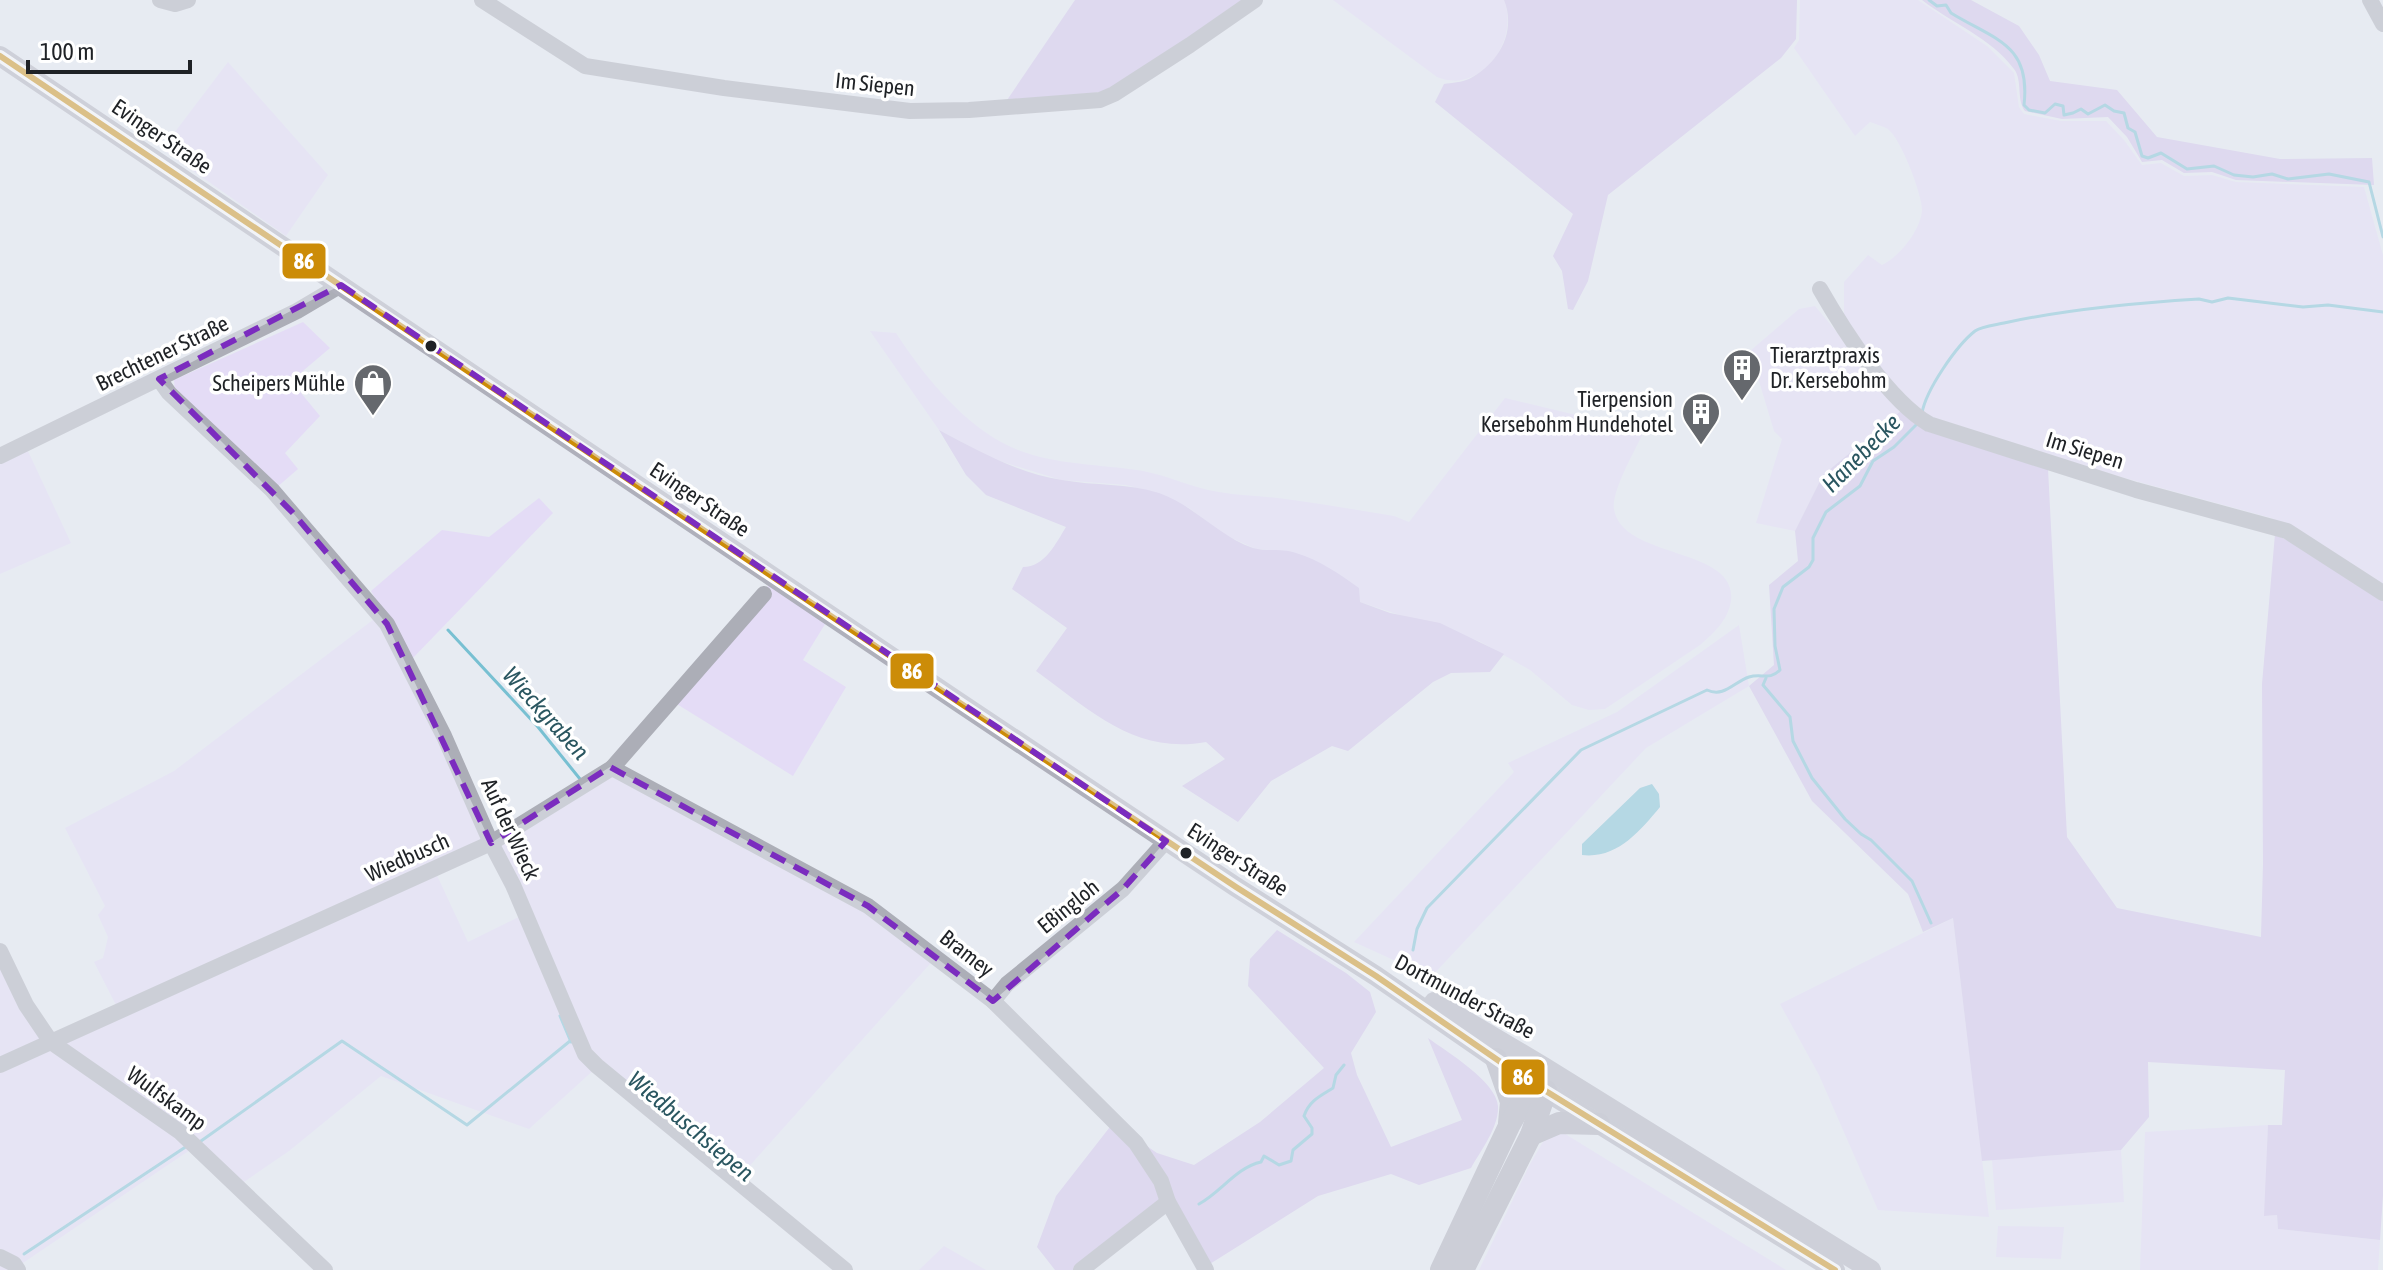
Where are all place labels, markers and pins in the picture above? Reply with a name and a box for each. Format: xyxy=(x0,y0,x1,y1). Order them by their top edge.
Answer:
unlabelled marker xyxy=(423,338,439,354)
place label: Tierarztpraxis Dr. Kersebohm xyxy=(1770,342,1887,393)
building icon: Tierarztpraxis Dr. Kersebohm xyxy=(1721,347,1763,402)
shop icon: Scheipers Mühle xyxy=(352,362,394,417)
place label: Scheipers Mühle xyxy=(213,370,345,396)
place label: Tierpension Kersebohm Hundehotel xyxy=(1481,386,1673,437)
building icon: Tierpension Kersebohm Hundehotel xyxy=(1680,391,1722,446)
unlabelled marker xyxy=(1178,845,1194,861)

